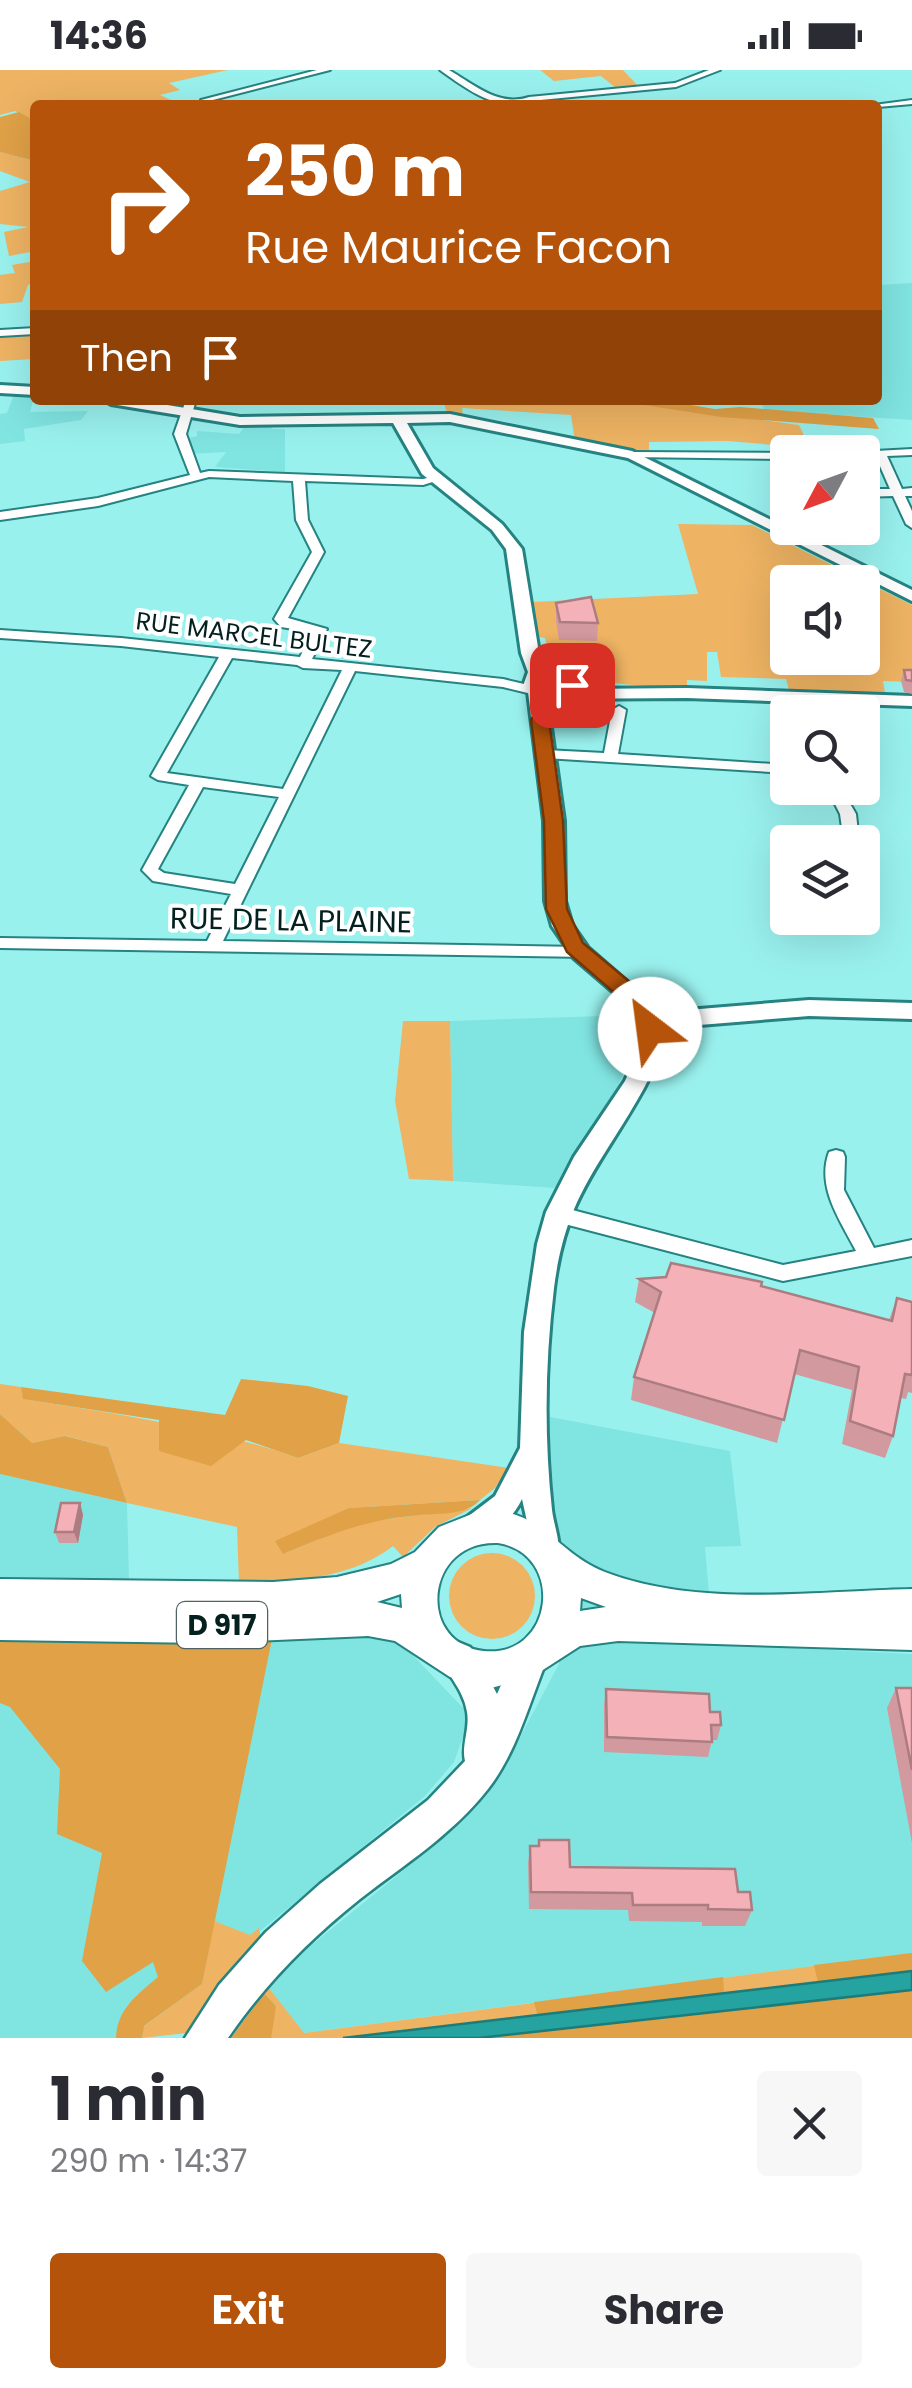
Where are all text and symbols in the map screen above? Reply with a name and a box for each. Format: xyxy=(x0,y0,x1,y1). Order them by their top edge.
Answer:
text: 14:36 xyxy=(50,9,148,62)
text: 250 m xyxy=(245,122,465,221)
icon: right xyxy=(80,140,210,270)
text: Rue Maurice Facon xyxy=(245,216,672,279)
icon: arrive xyxy=(193,330,248,385)
text: Then xyxy=(80,331,173,384)
north arrow xyxy=(770,435,880,545)
map controls xyxy=(770,435,880,935)
button: sound xyxy=(770,565,880,675)
street label: RUE MARCEL BULTEZ xyxy=(134,603,374,667)
pin xyxy=(530,643,615,728)
icon: arrive xyxy=(545,658,600,713)
button: search xyxy=(770,695,880,805)
button: layers xyxy=(770,825,880,935)
street label: RUE DE LA PLAINE xyxy=(170,896,412,944)
position arrow xyxy=(598,977,702,1081)
road number: D 917 xyxy=(177,1602,267,1648)
text: 1 min xyxy=(50,2057,207,2141)
button: close xyxy=(757,2071,862,2176)
text: 290 m · 14:37 xyxy=(50,2138,248,2183)
button: Exit xyxy=(50,2253,446,2368)
button: Share xyxy=(466,2253,862,2368)

